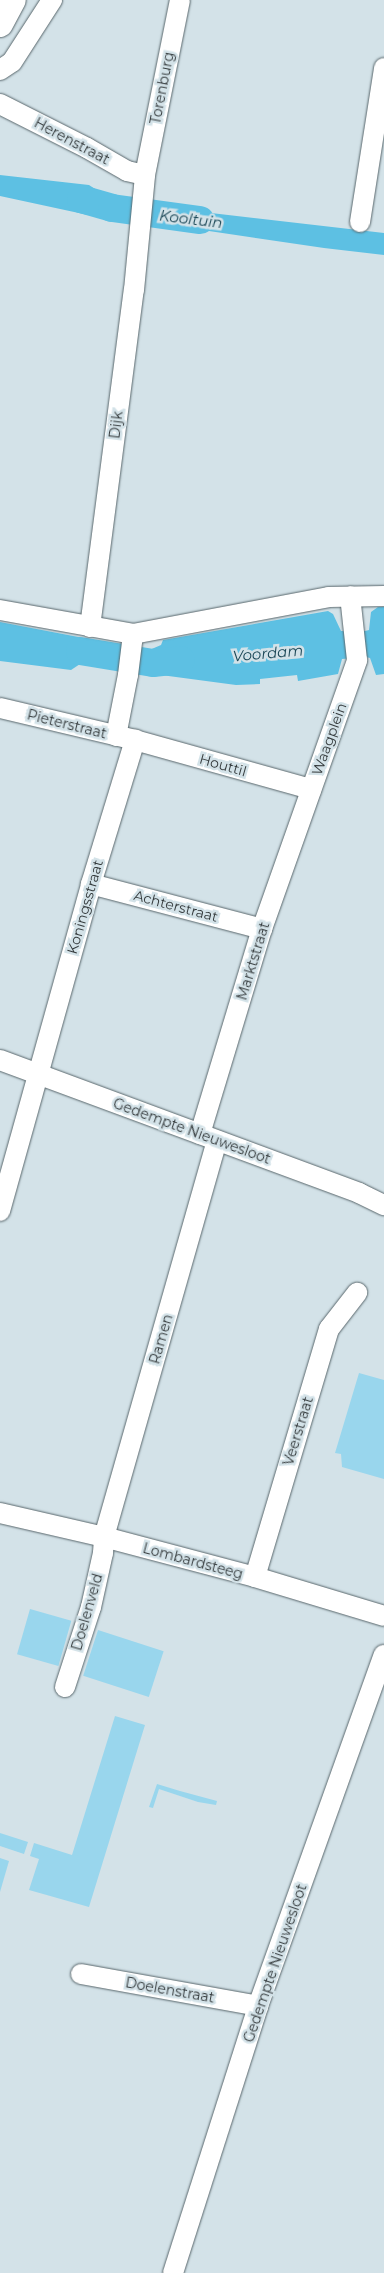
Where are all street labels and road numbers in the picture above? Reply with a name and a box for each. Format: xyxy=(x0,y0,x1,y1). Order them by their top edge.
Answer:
street label: Torenburg xyxy=(147,50,177,126)
street label: Herenstraat xyxy=(31,114,113,168)
street label: Dijk xyxy=(106,410,126,440)
street label: Waagplein xyxy=(308,700,350,778)
street label: Pieterstraat xyxy=(25,706,109,742)
street label: Houttil xyxy=(197,750,249,780)
street label: Koningsstraat xyxy=(64,858,106,956)
street label: Achterstraat xyxy=(132,887,220,925)
street label: Marktstraat xyxy=(233,920,273,1002)
street label: Gedempte Nieuwesloot xyxy=(111,1095,273,1167)
street label: Ramen xyxy=(146,1312,176,1366)
street label: Veerstraat xyxy=(280,1394,316,1468)
street label: Lombardsteeg xyxy=(141,1540,245,1582)
street label: Doelenveld xyxy=(68,1572,106,1652)
street label: Gedempte Nieuwesloot xyxy=(240,1882,310,2044)
street label: Doelenstraat xyxy=(124,1974,216,2006)

